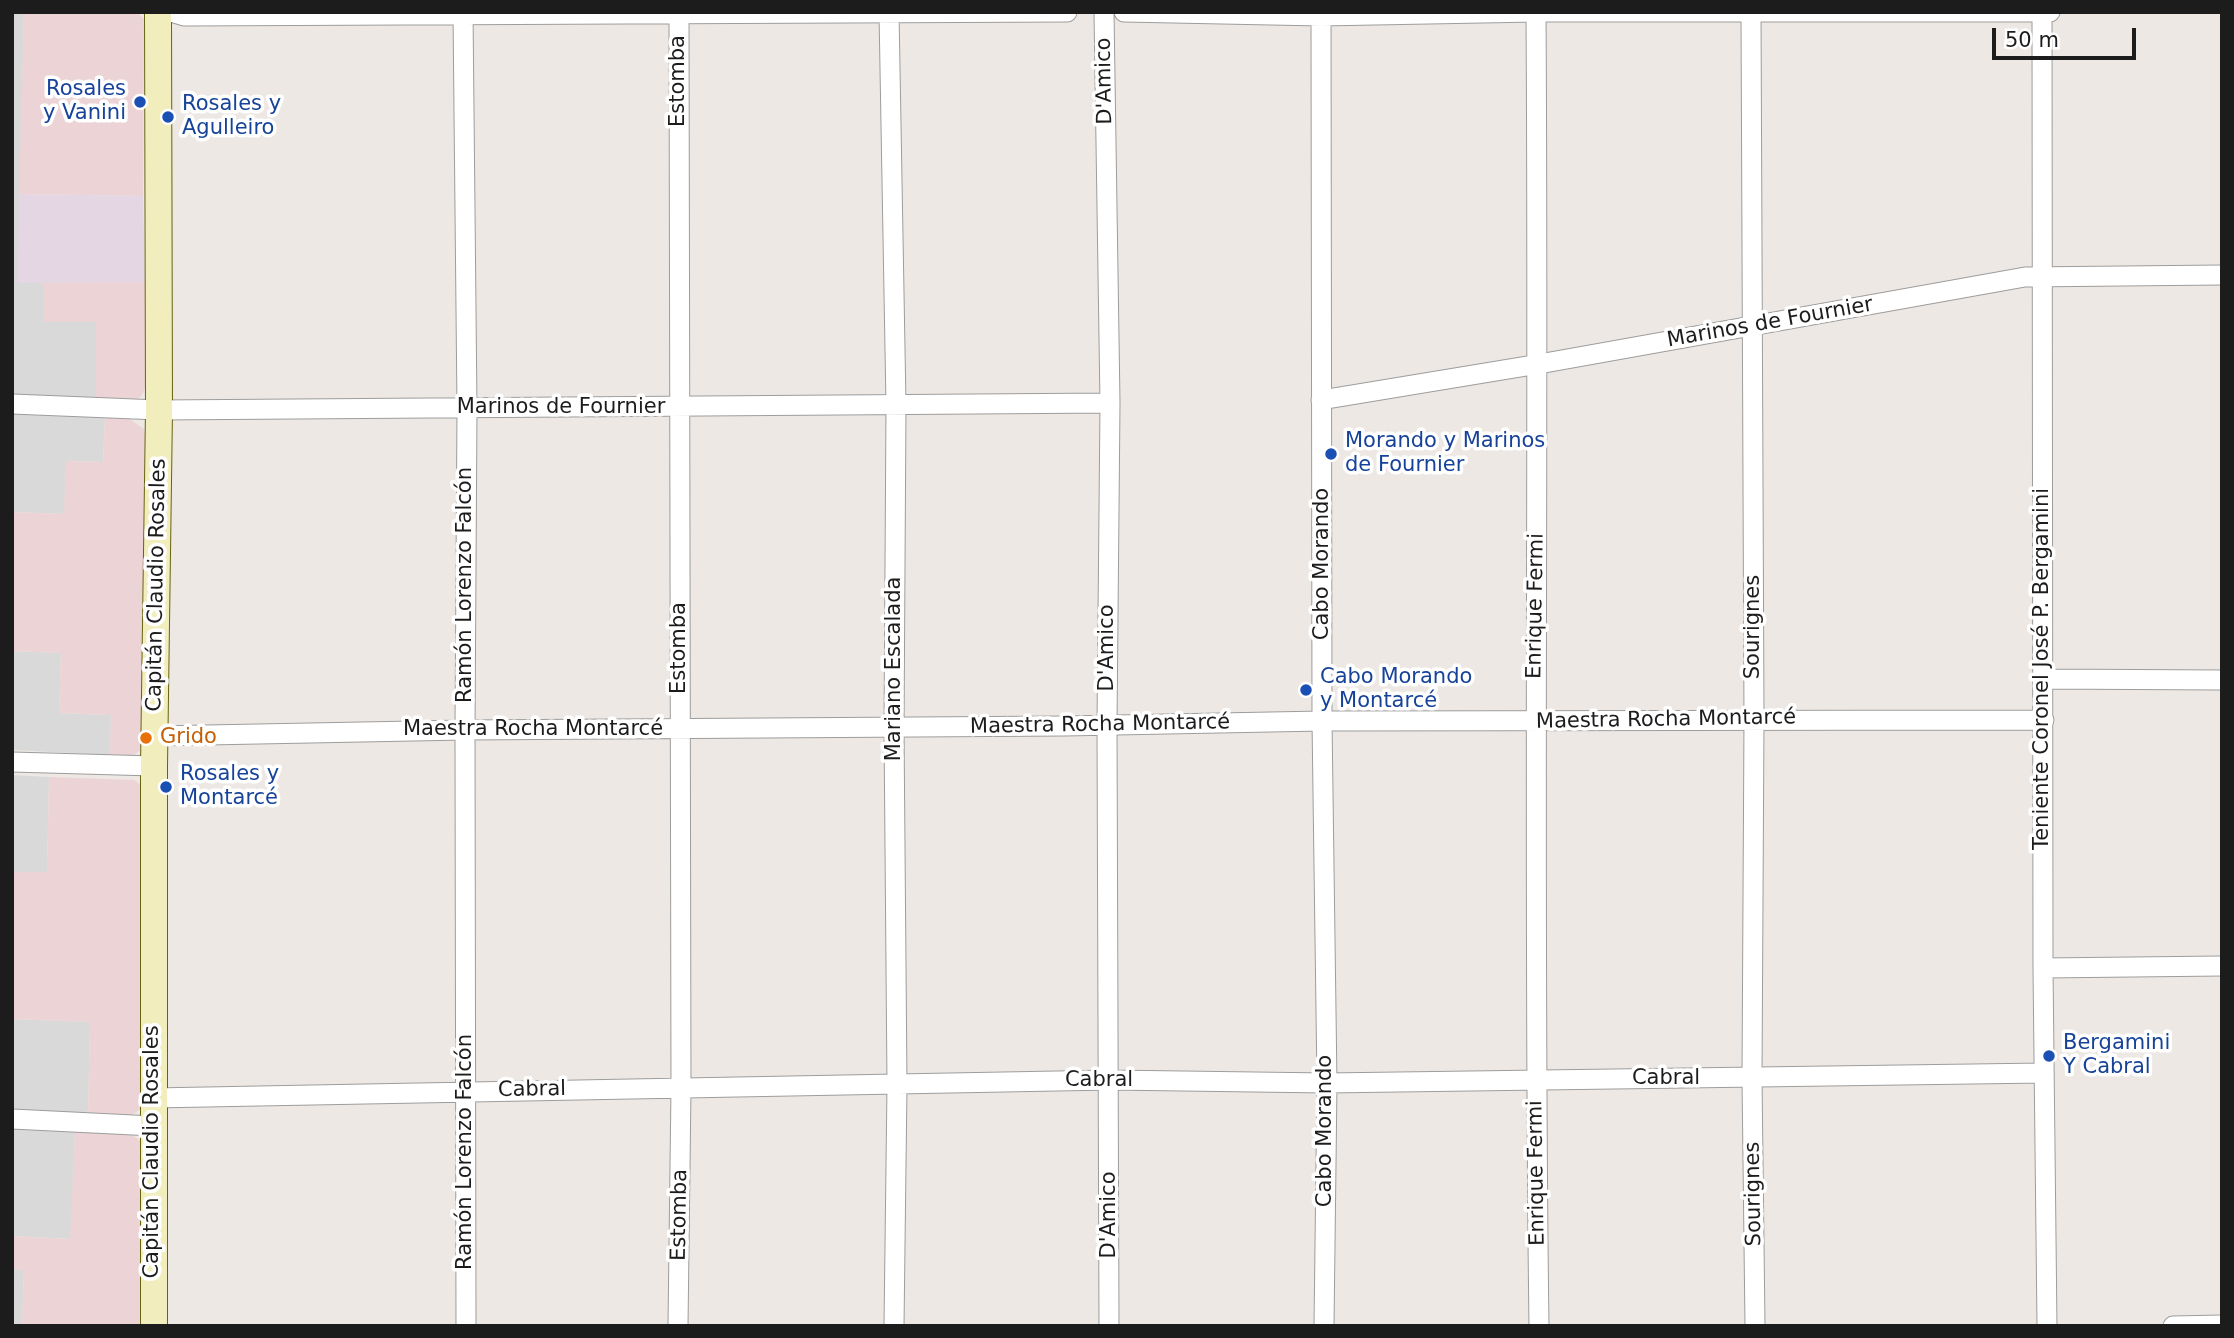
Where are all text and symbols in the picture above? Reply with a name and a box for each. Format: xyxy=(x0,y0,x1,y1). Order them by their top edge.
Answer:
scale bar xyxy=(1996,14,2140,58)
text: 50 m xyxy=(2005,28,2059,52)
street label: Estomba xyxy=(666,35,692,127)
street label: D'Amico xyxy=(1092,37,1118,125)
place label: Rosales y Vanini xyxy=(43,77,126,127)
place label: Rosales y Agulleiro xyxy=(182,92,281,142)
marker: Rosales y Vanini xyxy=(132,94,148,110)
marker: Rosales y Agulleiro xyxy=(160,109,176,125)
street label: Marinos de Fournier xyxy=(1665,292,1875,354)
street label: Marinos de Fournier xyxy=(457,395,665,421)
place label: Morando y Marinos de Fournier xyxy=(1345,429,1545,479)
marker: Morando y Marinos de Fournier xyxy=(1323,446,1339,462)
street label: Capitán Claudio Rosales xyxy=(142,458,172,712)
street label: Ramón Lorenzo Falcón xyxy=(453,467,479,703)
street label: Cabo Morando xyxy=(1310,488,1336,640)
street label: Teniente Coronel José P. Bergamini xyxy=(2030,488,2056,850)
street label: Enrique Fermi xyxy=(1522,533,1550,679)
street label: Sourignes xyxy=(1741,575,1767,679)
street label: Mariano Escalada xyxy=(882,577,908,761)
street label: Estomba xyxy=(667,602,693,694)
street label: D'Amico xyxy=(1095,605,1121,691)
place label: Cabo Morando y Montarcé xyxy=(1320,665,1472,715)
marker: Cabo Morando y Montarcé xyxy=(1298,682,1314,698)
street label: Maestra Rocha Montarcé xyxy=(1536,705,1796,735)
street label: Maestra Rocha Montarcé xyxy=(970,710,1230,740)
street label: Maestra Rocha Montarcé xyxy=(403,717,663,743)
place label: Grido xyxy=(160,725,217,751)
marker: Grido xyxy=(138,730,154,746)
place label: Rosales y Montarcé xyxy=(180,762,279,812)
marker: Rosales y Montarcé xyxy=(158,779,174,795)
street label: Capitán Claudio Rosales xyxy=(140,1025,166,1279)
place label: Bergamini Y Cabral xyxy=(2063,1031,2170,1081)
street label: Ramón Lorenzo Falcón xyxy=(453,1034,479,1270)
marker: Bergamini Y Cabral xyxy=(2041,1048,2057,1064)
street label: Cabo Morando xyxy=(1313,1055,1339,1207)
street label: Cabral xyxy=(1632,1066,1700,1092)
street label: Cabral xyxy=(1065,1068,1133,1094)
street label: Cabral xyxy=(498,1077,566,1103)
street label: Enrique Fermi xyxy=(1523,1100,1551,1246)
street label: Sourignes xyxy=(1740,1142,1768,1246)
street label: Estomba xyxy=(667,1169,693,1261)
street label: D'Amico xyxy=(1097,1172,1123,1258)

